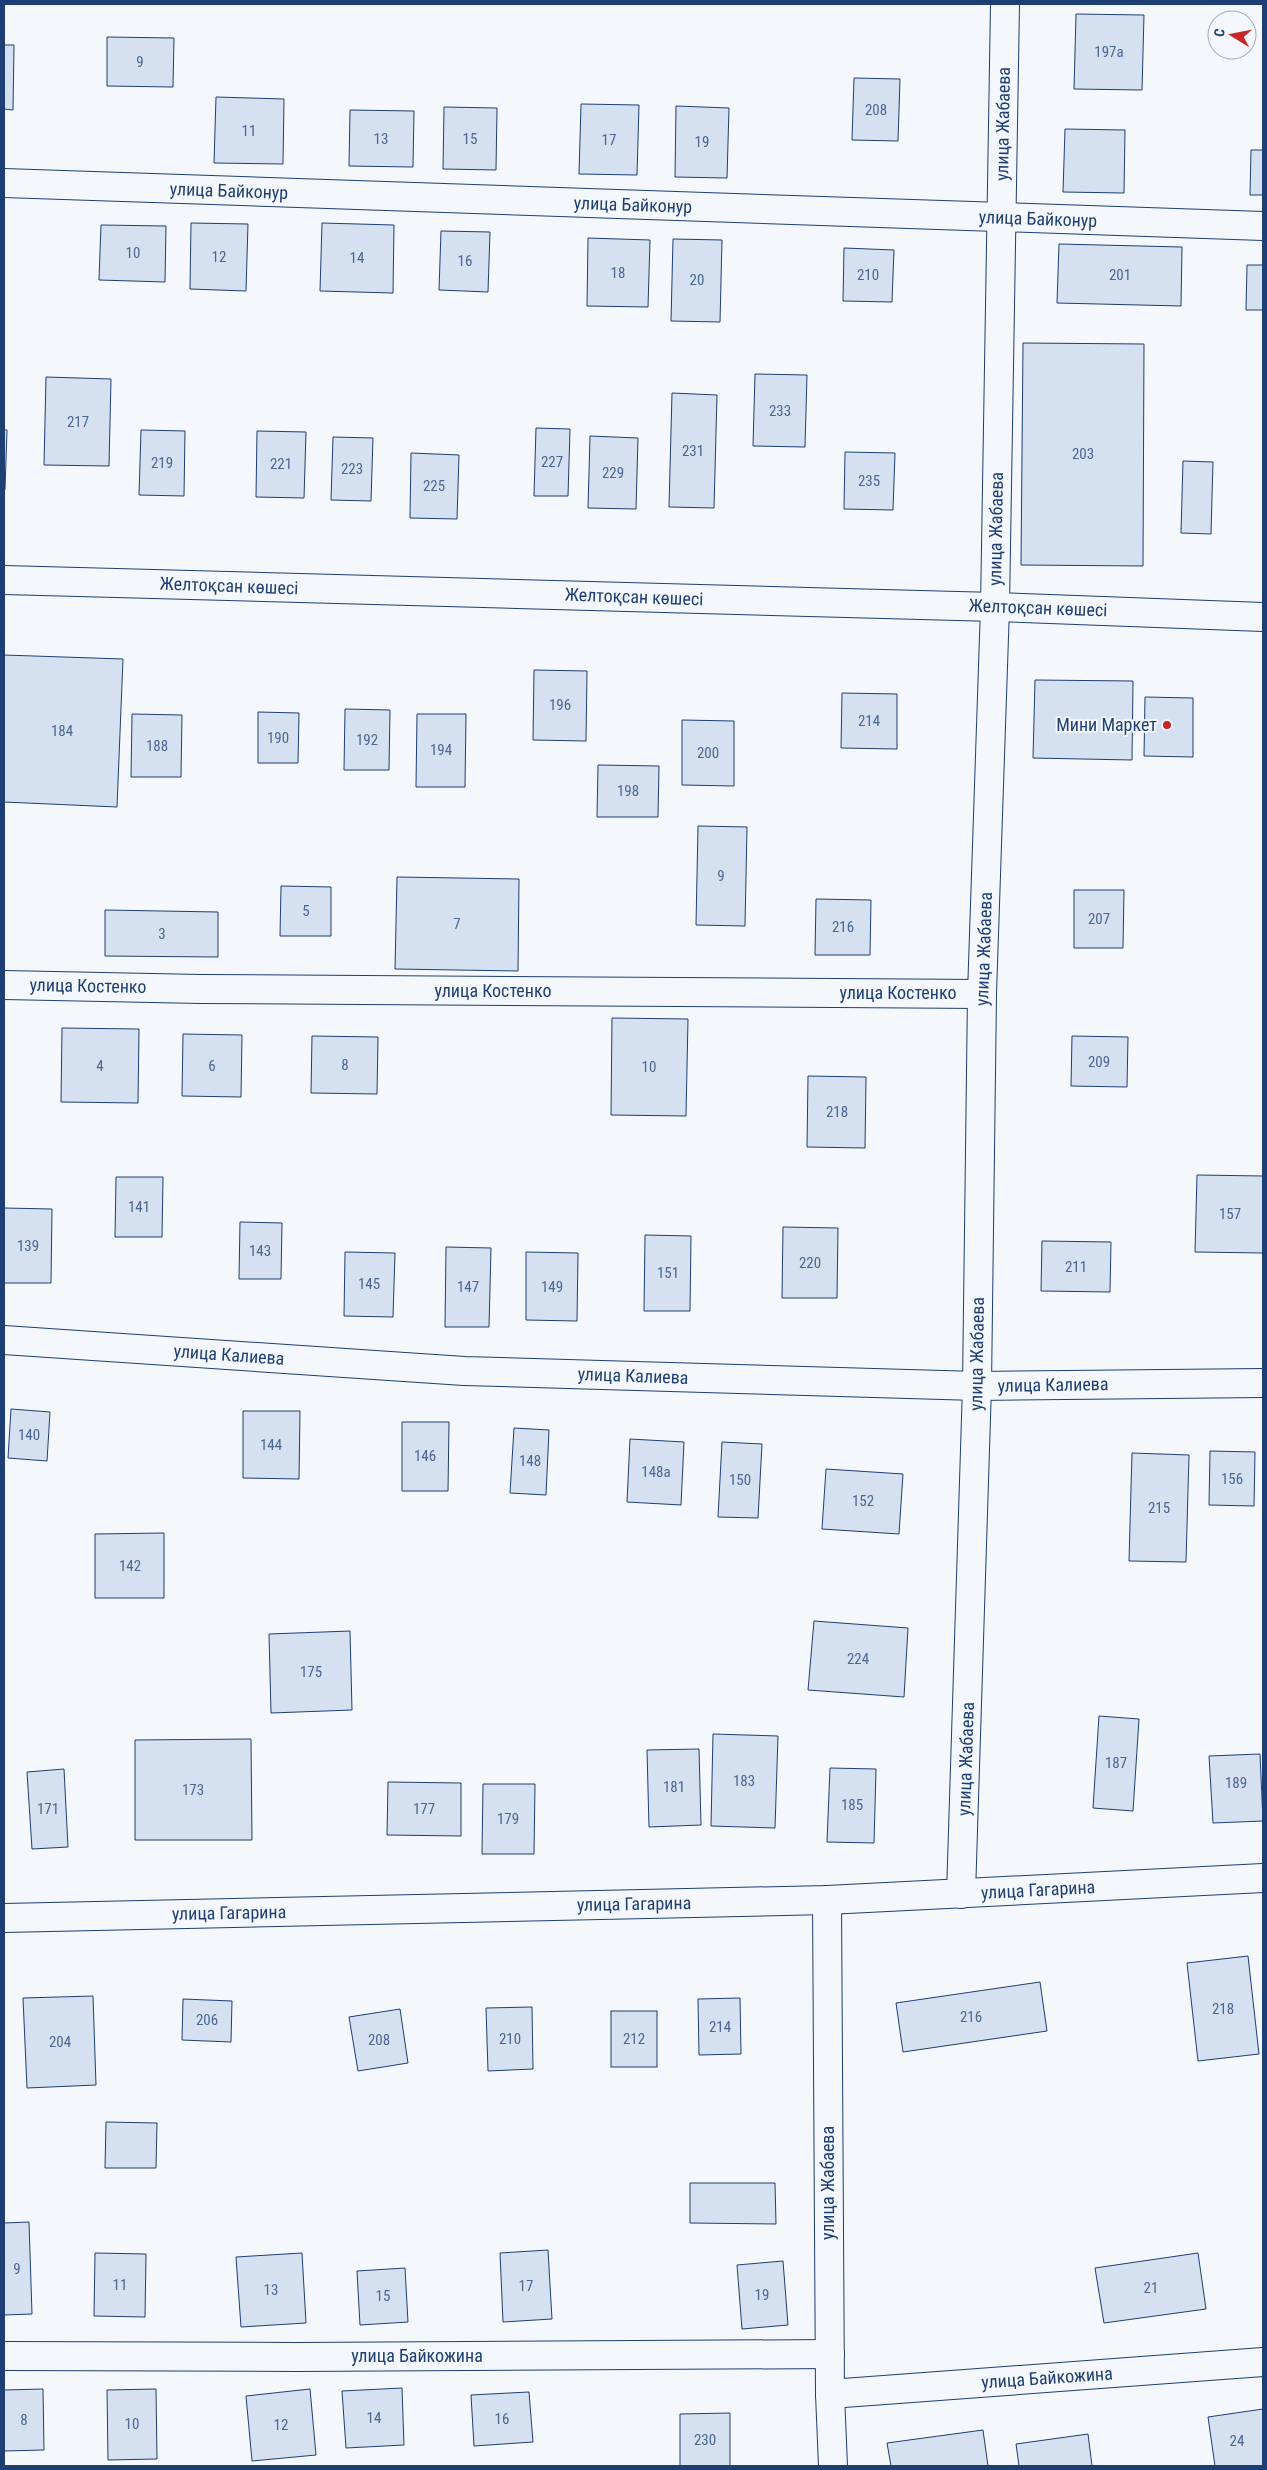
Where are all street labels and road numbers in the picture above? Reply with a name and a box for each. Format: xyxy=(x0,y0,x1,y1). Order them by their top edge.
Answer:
street label: улица Жабаева xyxy=(991,67,1014,181)
street label: улица Байконур xyxy=(169,178,289,203)
street label: улица Байконур xyxy=(573,192,693,217)
street label: улица Байконур xyxy=(978,206,1098,231)
street label: улица Жабаева xyxy=(984,472,1007,586)
street label: Желтоқсан көшесі xyxy=(159,573,299,598)
street label: Желтоқсан көшесі xyxy=(564,584,704,609)
street label: Желтоқсан көшесі xyxy=(968,595,1108,620)
street label: улица Жабаева xyxy=(971,892,996,1006)
street label: улица Костенко xyxy=(29,974,147,997)
street label: улица Костенко xyxy=(435,980,551,1001)
street label: улица Костенко xyxy=(840,982,956,1003)
street label: улица Жабаева xyxy=(965,1297,988,1411)
street label: улица Калиева xyxy=(173,1340,285,1369)
street label: улица Калиева xyxy=(577,1363,689,1388)
street label: улица Калиева xyxy=(997,1373,1109,1396)
street label: улица Жабаева xyxy=(953,1702,978,1816)
street label: улица Гагарина xyxy=(980,1876,1096,1903)
street label: улица Гагарина xyxy=(577,1892,691,1915)
street label: улица Гагарина xyxy=(172,1901,286,1924)
street label: улица Жабаева xyxy=(817,2126,838,2240)
street label: улица Байкожина xyxy=(351,2345,483,2366)
street label: улица Байкожина xyxy=(981,2362,1113,2393)

